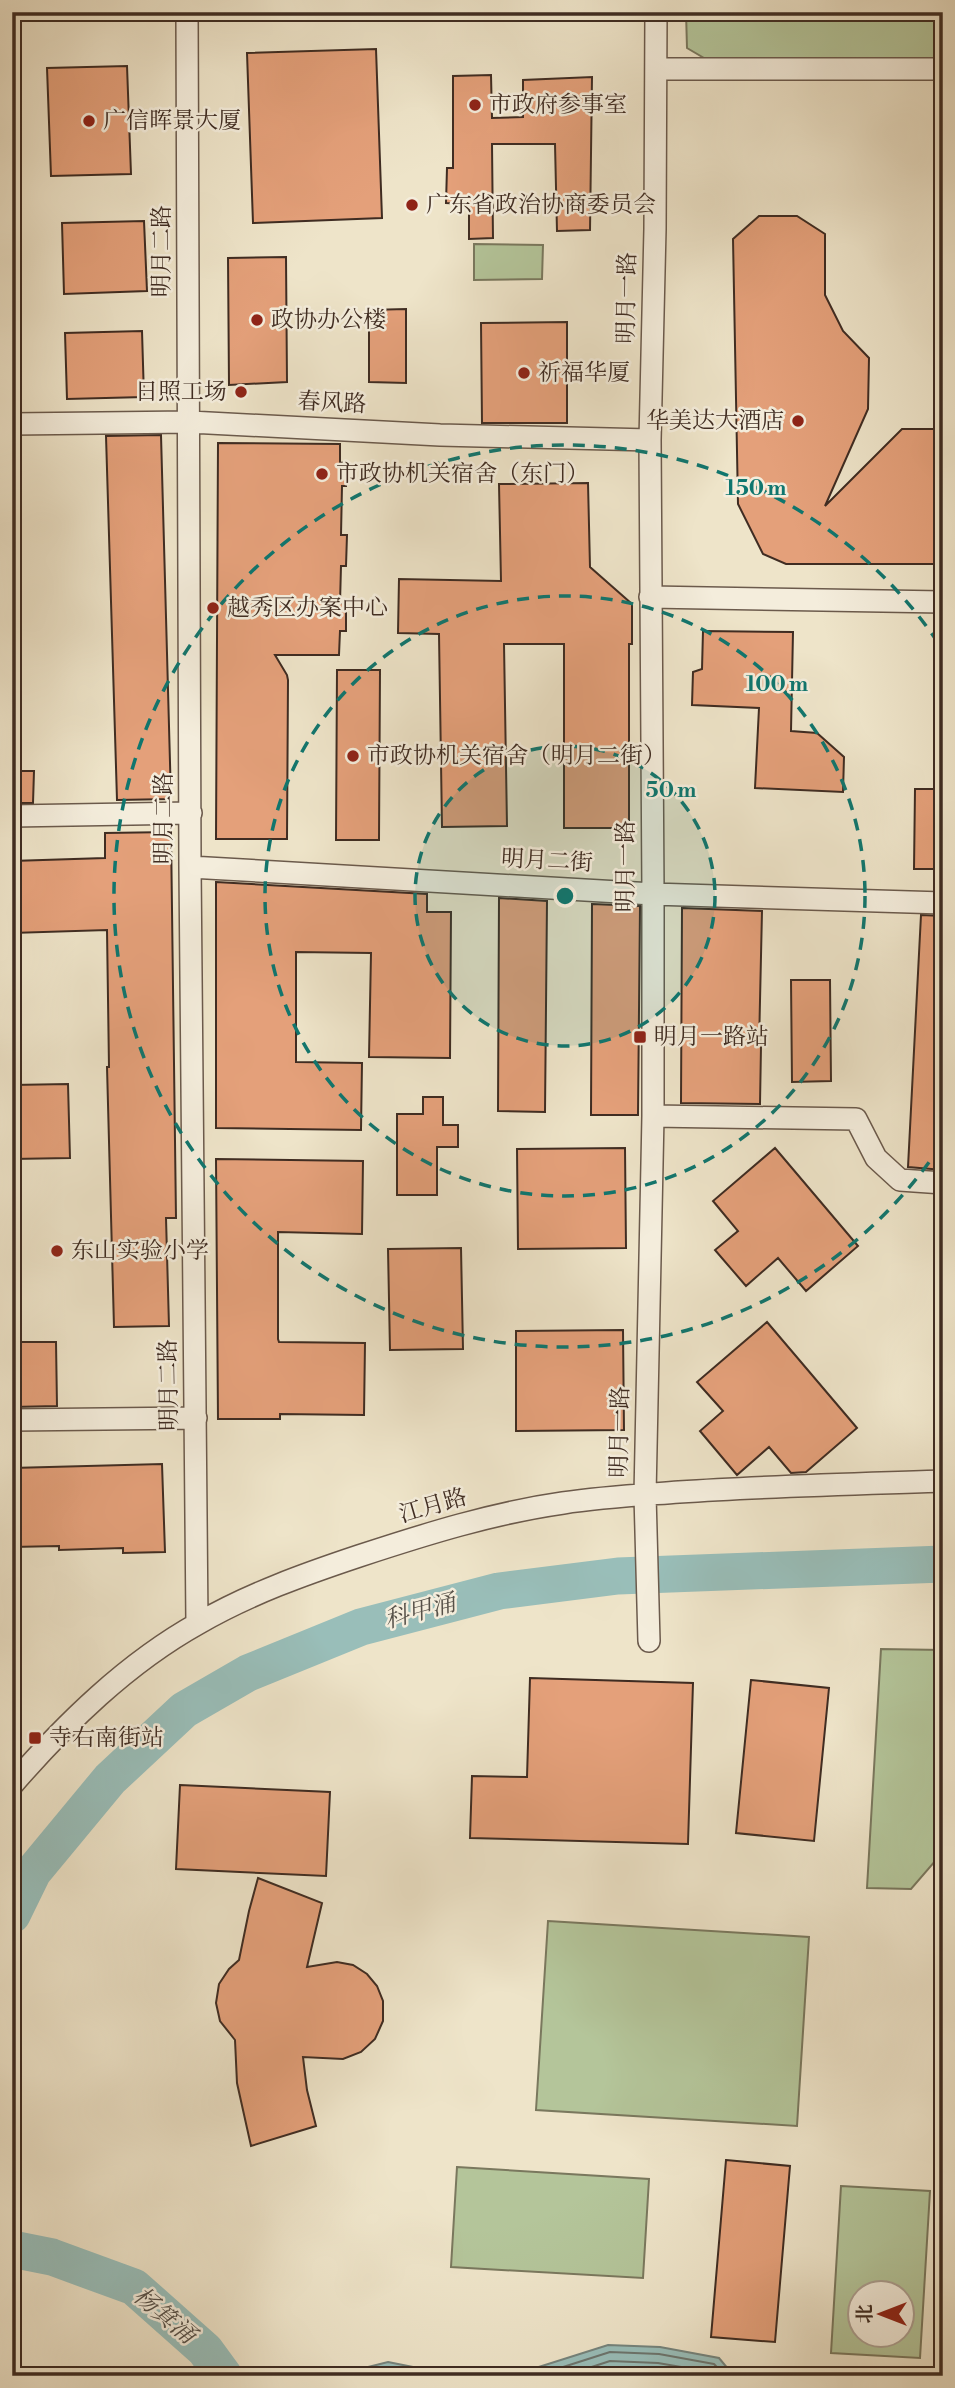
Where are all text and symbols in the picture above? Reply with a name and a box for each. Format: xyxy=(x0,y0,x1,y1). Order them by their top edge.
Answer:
place label: 市政府参事室 xyxy=(489,91,627,119)
marker: 市政府参事室 xyxy=(467,97,483,113)
place label: 广信晖景大厦 xyxy=(103,107,241,135)
marker: 广信晖景大厦 xyxy=(81,113,97,129)
place label: 广东省政治协商委员会 xyxy=(426,191,656,219)
marker: 广东省政治协商委员会 xyxy=(404,197,420,213)
street label: 明月二路 xyxy=(148,205,176,297)
street label: 明月一路 xyxy=(612,252,642,344)
place label: 政协办公楼 xyxy=(271,306,386,334)
marker: 政协办公楼 xyxy=(249,312,265,328)
place label: 祈福华厦 xyxy=(538,359,630,387)
marker: 祈福华厦 xyxy=(516,365,532,381)
place label: 日照工场 xyxy=(135,378,227,406)
marker: 日照工场 xyxy=(233,384,249,400)
street label: 春风路 xyxy=(297,387,367,419)
place label: 华美达大酒店 xyxy=(646,407,784,435)
marker: 华美达大酒店 xyxy=(790,413,806,429)
place label: 市政协机关宿舍（东门） xyxy=(336,460,589,488)
marker: 市政协机关宿舍（东门） xyxy=(314,466,330,482)
text: 150 m xyxy=(726,476,786,502)
place label: 越秀区办案中心 xyxy=(227,594,388,622)
marker: 越秀区办案中心 xyxy=(205,600,221,616)
text: 100 m xyxy=(746,672,808,698)
place label: 市政协机关宿舍（明月二街） xyxy=(367,742,666,770)
marker: 市政协机关宿舍（明月二街） xyxy=(345,748,361,764)
street label: 明月二路 xyxy=(150,772,178,864)
text: 50 m xyxy=(646,778,696,804)
street label: 明月一路 xyxy=(612,820,640,912)
street label: 明月二街 xyxy=(500,845,594,877)
centre of rings xyxy=(553,884,577,908)
place label: 明月一路站 xyxy=(654,1023,769,1051)
marker: 明月一路站 xyxy=(632,1029,648,1045)
place label: 东山实验小学 xyxy=(71,1237,209,1265)
marker: 东山实验小学 xyxy=(49,1243,65,1259)
street label: 明月二路 xyxy=(154,1339,184,1431)
street label: 明月一路 xyxy=(605,1386,635,1478)
street label: 江月路 xyxy=(396,1483,470,1529)
water label: 科甲涌 xyxy=(381,1587,462,1636)
place label: 寺右南街站 xyxy=(49,1724,164,1752)
marker: 寺右南街站 xyxy=(27,1730,43,1746)
north arrow xyxy=(846,2280,916,2350)
water label: 杨箕涌 xyxy=(127,2281,204,2353)
text: 北 xyxy=(853,2304,877,2324)

